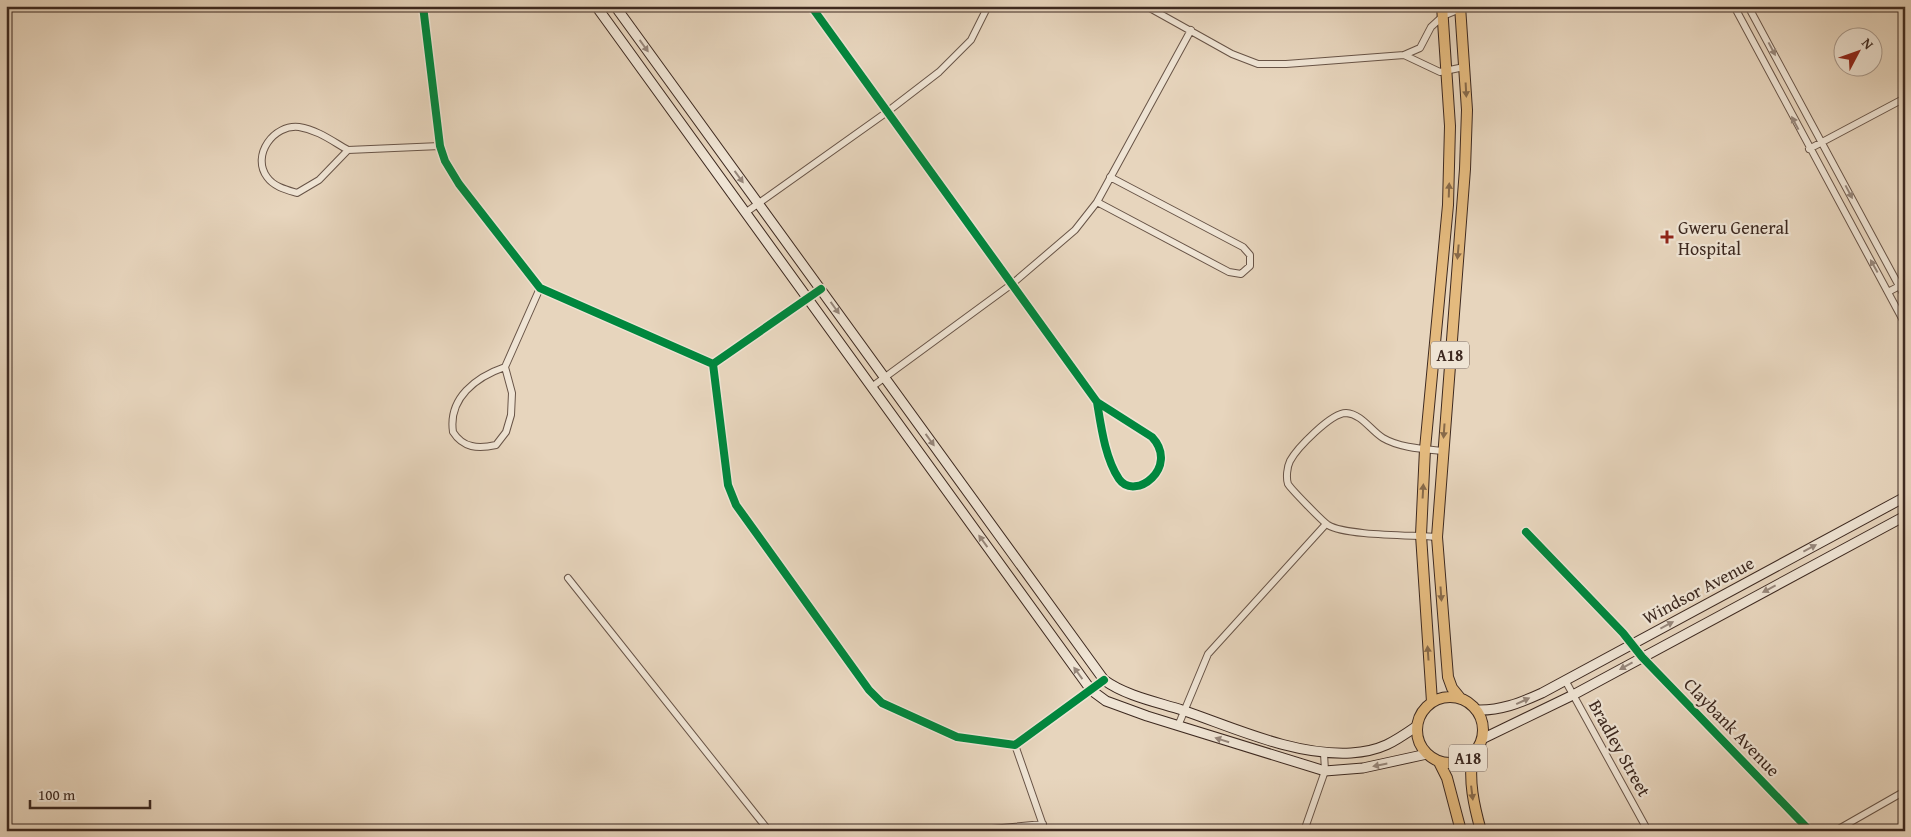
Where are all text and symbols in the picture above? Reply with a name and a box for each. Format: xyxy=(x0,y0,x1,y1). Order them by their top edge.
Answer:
north arrow xyxy=(1834,28,1884,78)
text: N xyxy=(1857,33,1879,54)
one-way arrow xyxy=(638,39,649,52)
one-way arrow xyxy=(1767,42,1776,56)
one-way arrow xyxy=(1462,82,1470,98)
one-way arrow xyxy=(1791,116,1799,130)
one-way arrow xyxy=(734,170,744,184)
one-way arrow xyxy=(1445,182,1453,198)
one-way arrow xyxy=(1844,186,1853,199)
place label: Gweru General Hospital xyxy=(1678,214,1789,262)
marker: Gweru General Hospital xyxy=(1660,230,1674,244)
one-way arrow xyxy=(1454,244,1462,260)
one-way arrow xyxy=(1869,259,1878,272)
one-way arrow xyxy=(830,302,840,315)
road number: A18 xyxy=(1431,342,1469,368)
one-way arrow xyxy=(1440,424,1448,440)
one-way arrow xyxy=(925,433,935,447)
one-way arrow xyxy=(1419,483,1427,499)
one-way arrow xyxy=(978,534,988,548)
one-way arrow xyxy=(1803,544,1817,552)
street label: Windsor Avenue xyxy=(1637,549,1759,631)
one-way arrow xyxy=(1762,585,1777,593)
one-way arrow xyxy=(1438,586,1446,602)
one-way arrow xyxy=(1659,621,1674,629)
one-way arrow xyxy=(1424,645,1432,661)
one-way arrow xyxy=(1619,661,1633,670)
one-way arrow xyxy=(1073,667,1084,680)
street label: Claybank Avenue xyxy=(1678,671,1786,783)
street label: Bradley Street xyxy=(1582,694,1658,802)
one-way arrow xyxy=(1516,697,1530,705)
one-way arrow xyxy=(1214,736,1229,744)
road number: A18 xyxy=(1449,744,1487,771)
one-way arrow xyxy=(1371,762,1387,770)
scale bar xyxy=(30,777,150,809)
text: 100 m xyxy=(38,784,76,805)
one-way arrow xyxy=(1469,785,1477,801)

